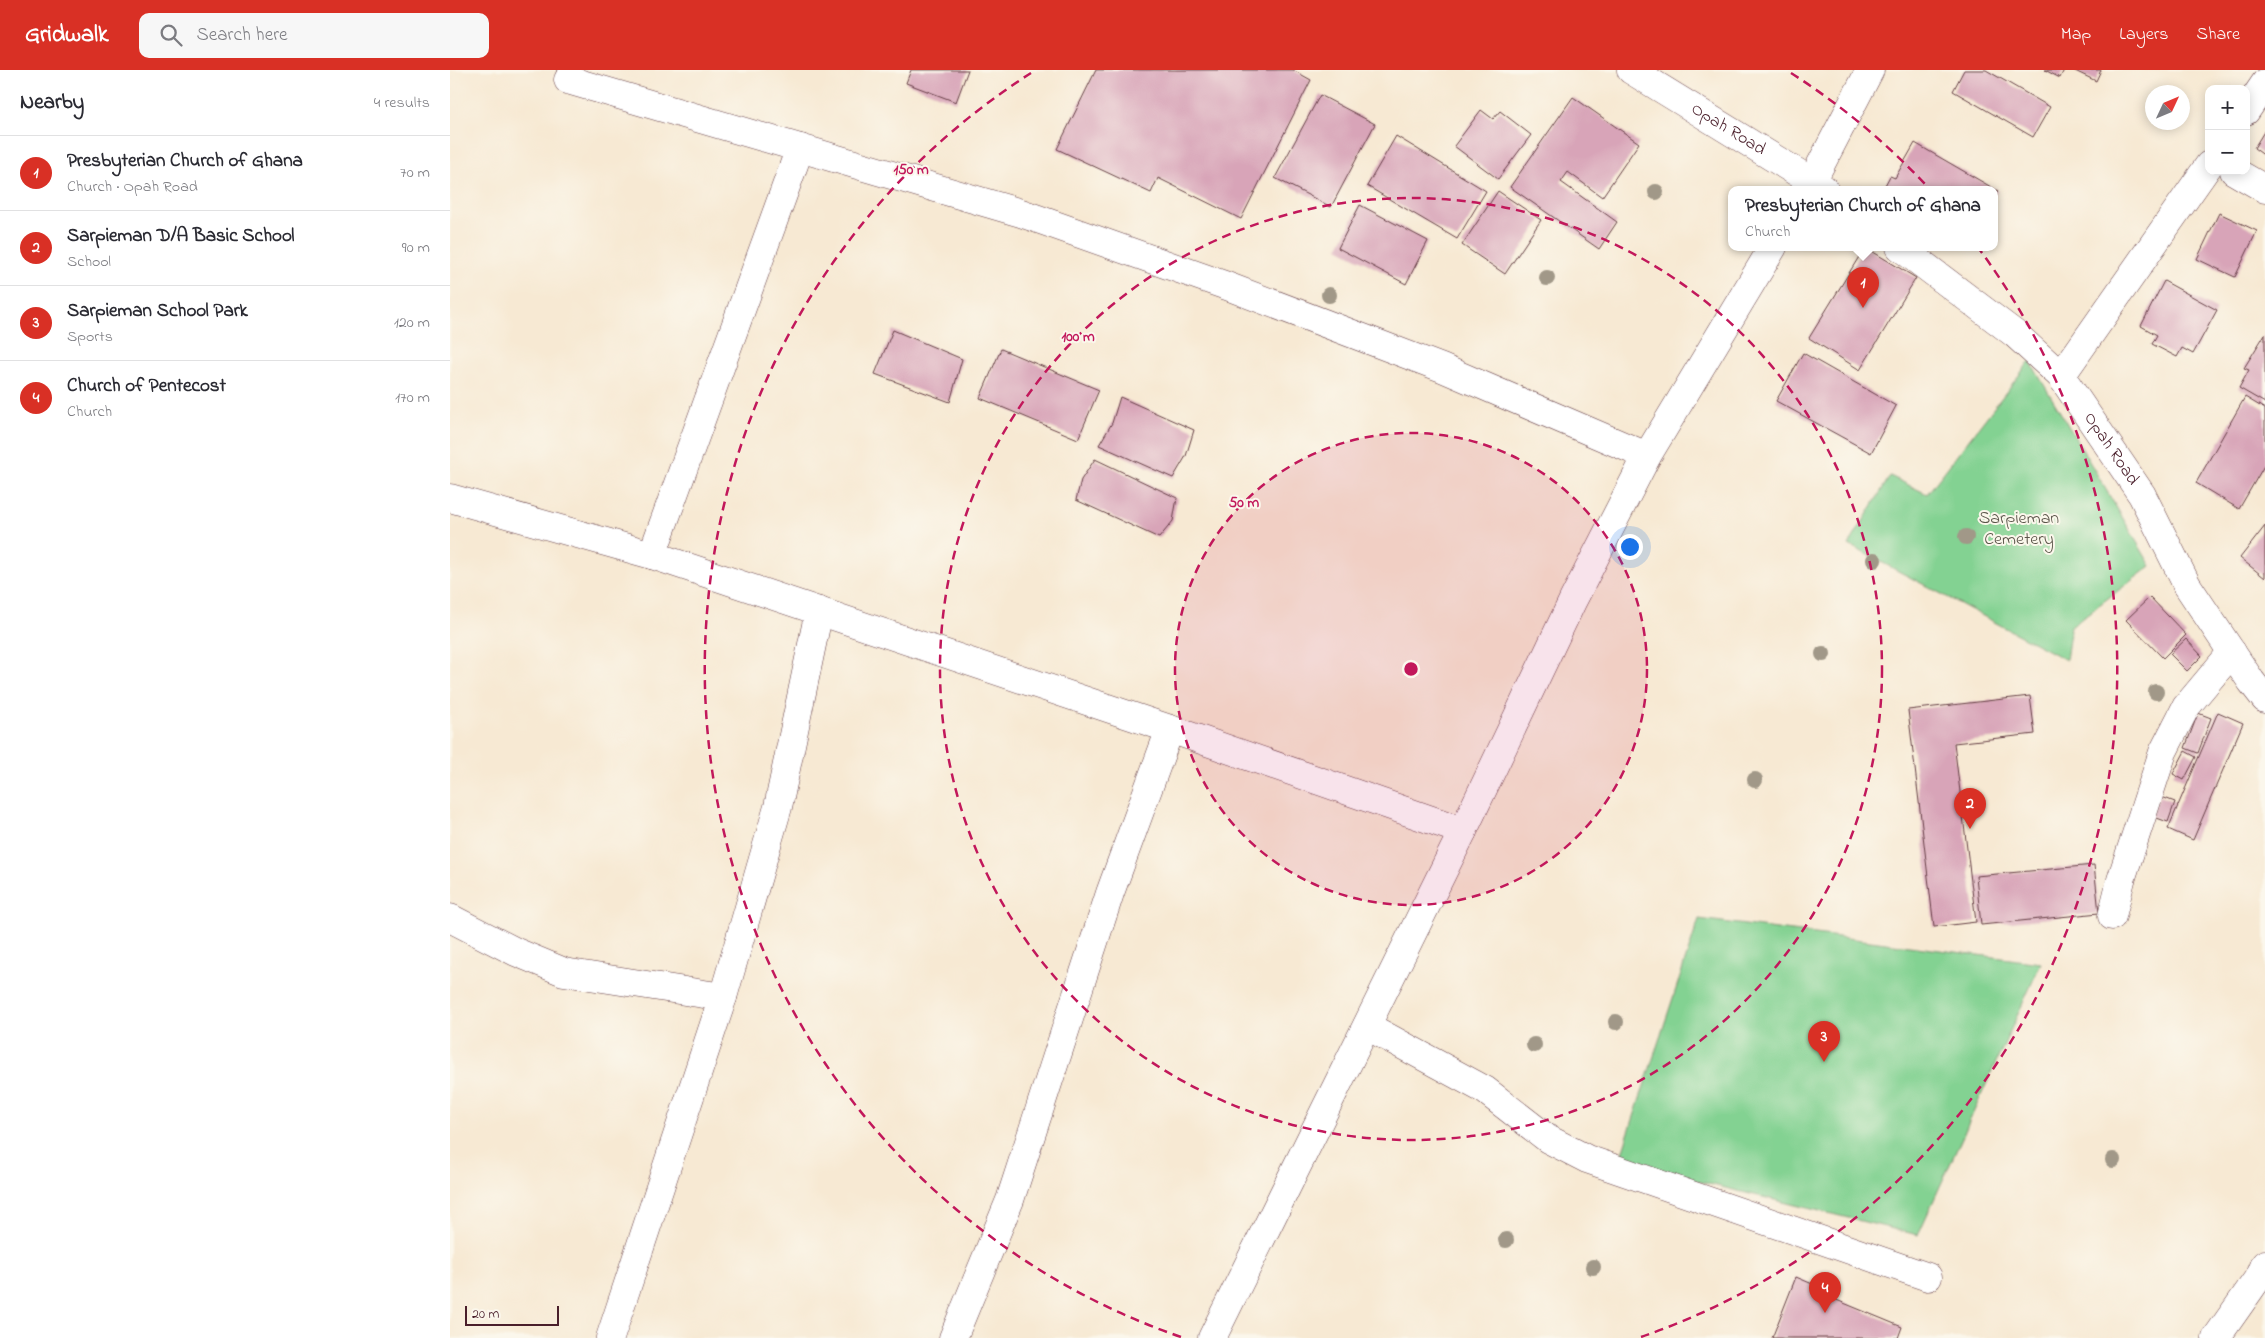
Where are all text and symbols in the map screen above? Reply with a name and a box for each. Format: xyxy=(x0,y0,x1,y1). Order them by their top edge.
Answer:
search box xyxy=(139,13,489,58)
text: Gridwalk xyxy=(25,18,109,53)
icon: search xyxy=(157,21,185,49)
text: Search here xyxy=(197,22,288,49)
text: Map xyxy=(2061,22,2091,48)
text: Layers xyxy=(2119,22,2169,48)
text: Share xyxy=(2197,22,2240,48)
north arrow xyxy=(2145,85,2190,130)
map controls xyxy=(2205,85,2250,175)
button: + xyxy=(2205,85,2250,130)
text: Nearby xyxy=(20,88,84,118)
text: 4 results xyxy=(374,91,430,115)
street label: Opah Road xyxy=(1686,97,1770,163)
button: − xyxy=(2205,130,2250,175)
text: Presbyterian Church of Ghana xyxy=(67,148,303,175)
text: 150 m xyxy=(893,159,929,181)
text: 1 xyxy=(33,161,39,185)
text: 70 m xyxy=(400,161,430,185)
text: Church · Opah Road xyxy=(67,175,198,199)
popup xyxy=(1728,186,1998,251)
text: Presbyterian Church of Ghana xyxy=(1745,193,1981,220)
text: Church xyxy=(1745,220,1790,244)
text: Sarpieman D/A Basic School xyxy=(67,223,294,250)
text: 2 xyxy=(32,236,40,260)
text: 90 m xyxy=(402,236,430,260)
text: School xyxy=(67,250,111,274)
pin: 1 xyxy=(1847,267,1879,308)
text: Sarpieman School Park xyxy=(67,298,248,325)
text: 3 xyxy=(33,311,39,335)
text: 120 m xyxy=(394,311,430,335)
text: Sports xyxy=(67,325,113,349)
text: 100 m xyxy=(1061,326,1095,348)
text: Church of Pentecost xyxy=(67,373,226,400)
text: 4 xyxy=(33,386,39,410)
text: 170 m xyxy=(395,386,430,410)
text: Church xyxy=(67,400,112,424)
street label: Opah Road xyxy=(2077,407,2145,491)
text: 50 m xyxy=(1229,492,1260,514)
park label: Sarpieman Cemetery xyxy=(1979,506,2059,553)
your location xyxy=(1617,534,1643,560)
centre of rings xyxy=(1402,660,1420,678)
pin: 2 xyxy=(1954,788,1986,829)
pin: 3 xyxy=(1808,1021,1840,1062)
pin: 4 xyxy=(1809,1272,1841,1313)
scale bar xyxy=(465,1303,559,1326)
text: 20 m xyxy=(472,1304,499,1325)

